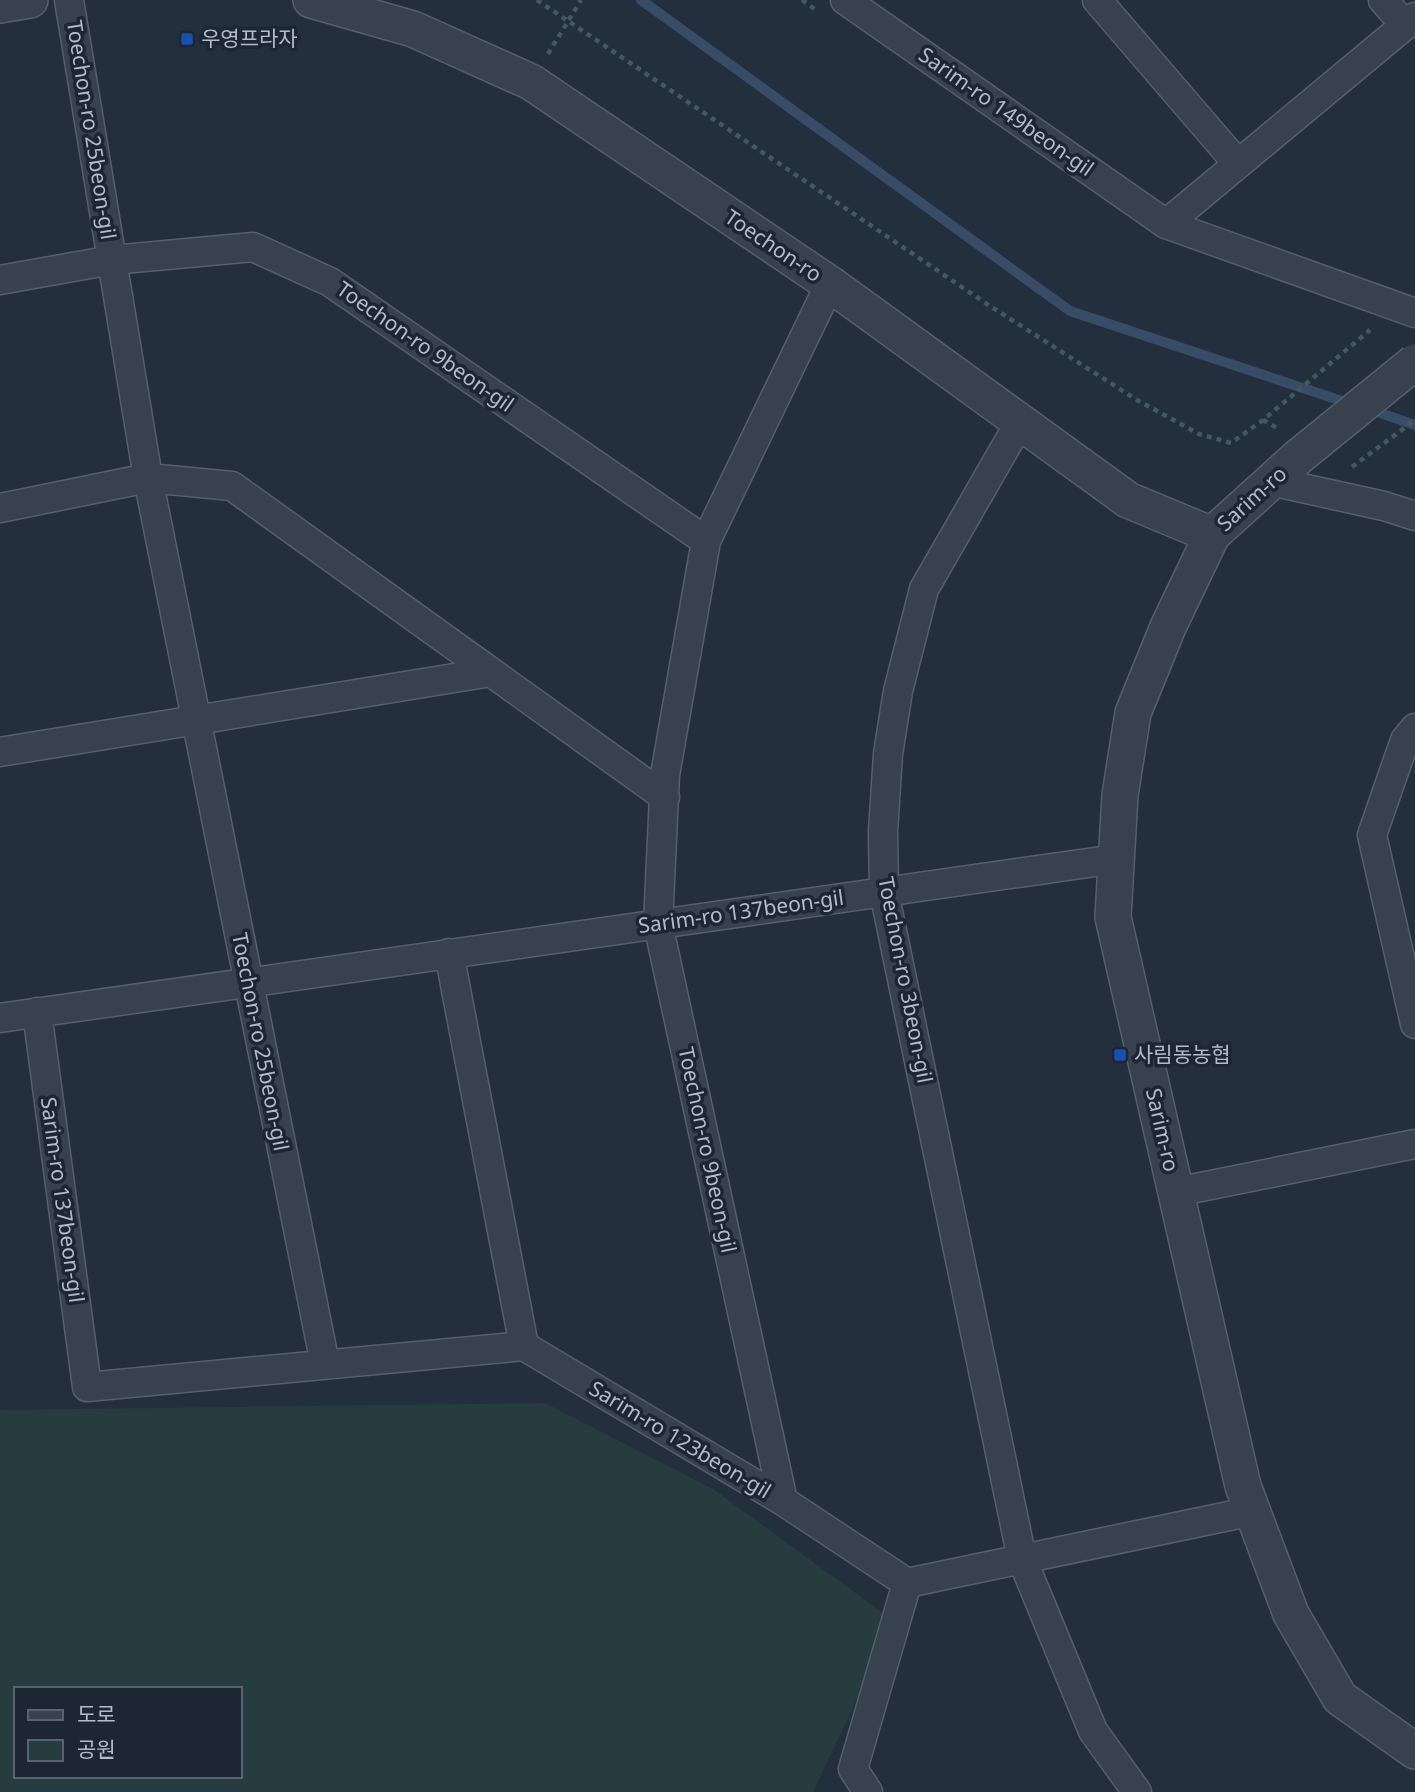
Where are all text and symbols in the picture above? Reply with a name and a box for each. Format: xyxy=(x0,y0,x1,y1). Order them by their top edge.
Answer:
street label: Toechon-ro 25beon-gil xyxy=(61,18,123,241)
place label: 우영프라자 xyxy=(201,24,298,52)
marker: 우영프라자 xyxy=(179,31,195,47)
street label: Sarim-ro 149beon-gil xyxy=(914,40,1099,182)
street label: Toechon-ro xyxy=(720,202,827,288)
street label: Toechon-ro 9beon-gil xyxy=(332,275,519,418)
street label: Sarim-ro xyxy=(1210,459,1292,537)
street label: Toechon-ro 3beon-gil xyxy=(872,874,940,1085)
street label: Sarim-ro 137beon-gil xyxy=(636,883,845,939)
street label: Toechon-ro 25beon-gil xyxy=(226,930,296,1153)
place label: 사림동농협 xyxy=(1134,1040,1231,1068)
street label: Toechon-ro 9beon-gil xyxy=(672,1044,743,1255)
marker: 사림동농협 xyxy=(1112,1047,1128,1063)
street label: Sarim-ro xyxy=(1140,1085,1186,1174)
street label: Sarim-ro 137beon-gil xyxy=(35,1095,91,1304)
street label: Sarim-ro 123beon-gil xyxy=(584,1374,777,1505)
legend xyxy=(14,1687,242,1778)
text: 도로 xyxy=(77,1700,116,1728)
text: 공원 xyxy=(77,1735,116,1763)

